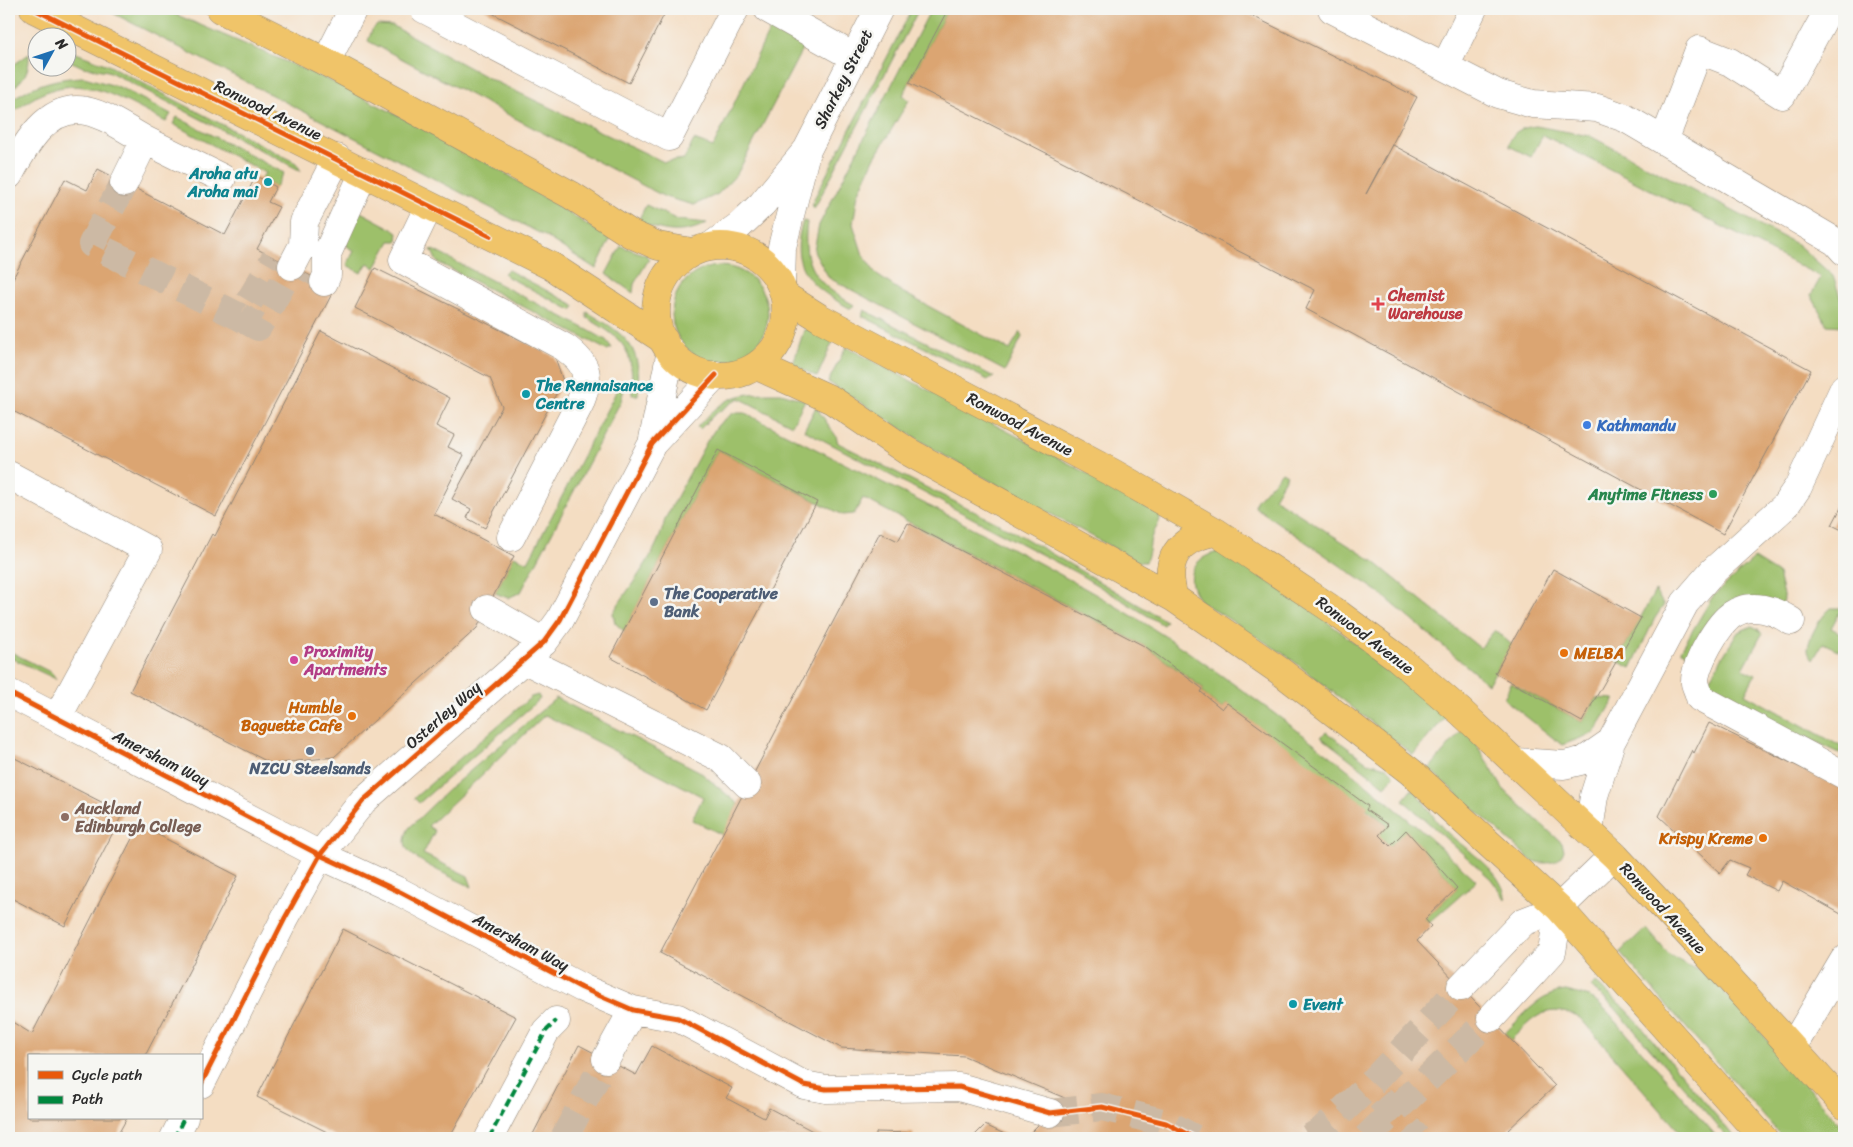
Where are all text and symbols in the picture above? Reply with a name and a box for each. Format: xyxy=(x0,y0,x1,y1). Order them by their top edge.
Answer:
street label: Sharkey Street xyxy=(805,24,881,134)
north arrow xyxy=(28,28,78,78)
text: N xyxy=(48,31,74,56)
street label: Ronwood Avenue xyxy=(209,71,327,149)
place label: Aroha atu Aroha mai xyxy=(187,159,260,206)
marker: Aroha atu Aroha mai xyxy=(262,176,274,188)
place label: Chemist Warehouse xyxy=(1387,281,1464,328)
marker: Chemist Warehouse xyxy=(1372,298,1384,310)
place label: The Rennaisance Centre xyxy=(535,371,653,418)
street label: Ronwood Avenue xyxy=(961,384,1079,464)
marker: The Rennaisance Centre xyxy=(520,388,532,400)
place label: Kathmandu xyxy=(1596,411,1677,440)
marker: Kathmandu xyxy=(1581,419,1593,431)
place label: Anytime Fitness xyxy=(1587,480,1704,509)
marker: Anytime Fitness xyxy=(1707,488,1719,500)
place label: The Cooperative Bank xyxy=(664,579,779,626)
street label: Ronwood Avenue xyxy=(1309,588,1421,682)
marker: The Cooperative Bank xyxy=(648,596,660,608)
place label: Proximity Apartments xyxy=(303,637,388,684)
place label: MELBA xyxy=(1573,639,1624,668)
marker: MELBA xyxy=(1558,647,1570,659)
marker: Proximity Apartments xyxy=(288,654,300,666)
street label: Osterley Way xyxy=(398,673,488,757)
place label: Humble Baguette Cafe xyxy=(241,693,343,740)
marker: Humble Baguette Cafe xyxy=(346,710,358,722)
street label: Amersham Way xyxy=(106,721,215,795)
marker: NZCU Steelsands xyxy=(304,745,316,757)
place label: NZCU Steelsands xyxy=(249,754,371,783)
place label: Auckland Edinburgh College xyxy=(74,794,202,841)
marker: Auckland Edinburgh College xyxy=(59,811,71,823)
place label: Krispy Kreme xyxy=(1658,824,1754,853)
marker: Krispy Kreme xyxy=(1757,832,1769,844)
street label: Ronwood Avenue xyxy=(1612,855,1714,961)
street label: Amersham Way xyxy=(467,904,575,980)
place label: Event xyxy=(1303,990,1344,1019)
marker: Event xyxy=(1287,998,1299,1010)
legend xyxy=(28,1054,202,1120)
text: Cycle path xyxy=(72,1062,143,1088)
text: Path xyxy=(72,1086,103,1112)

